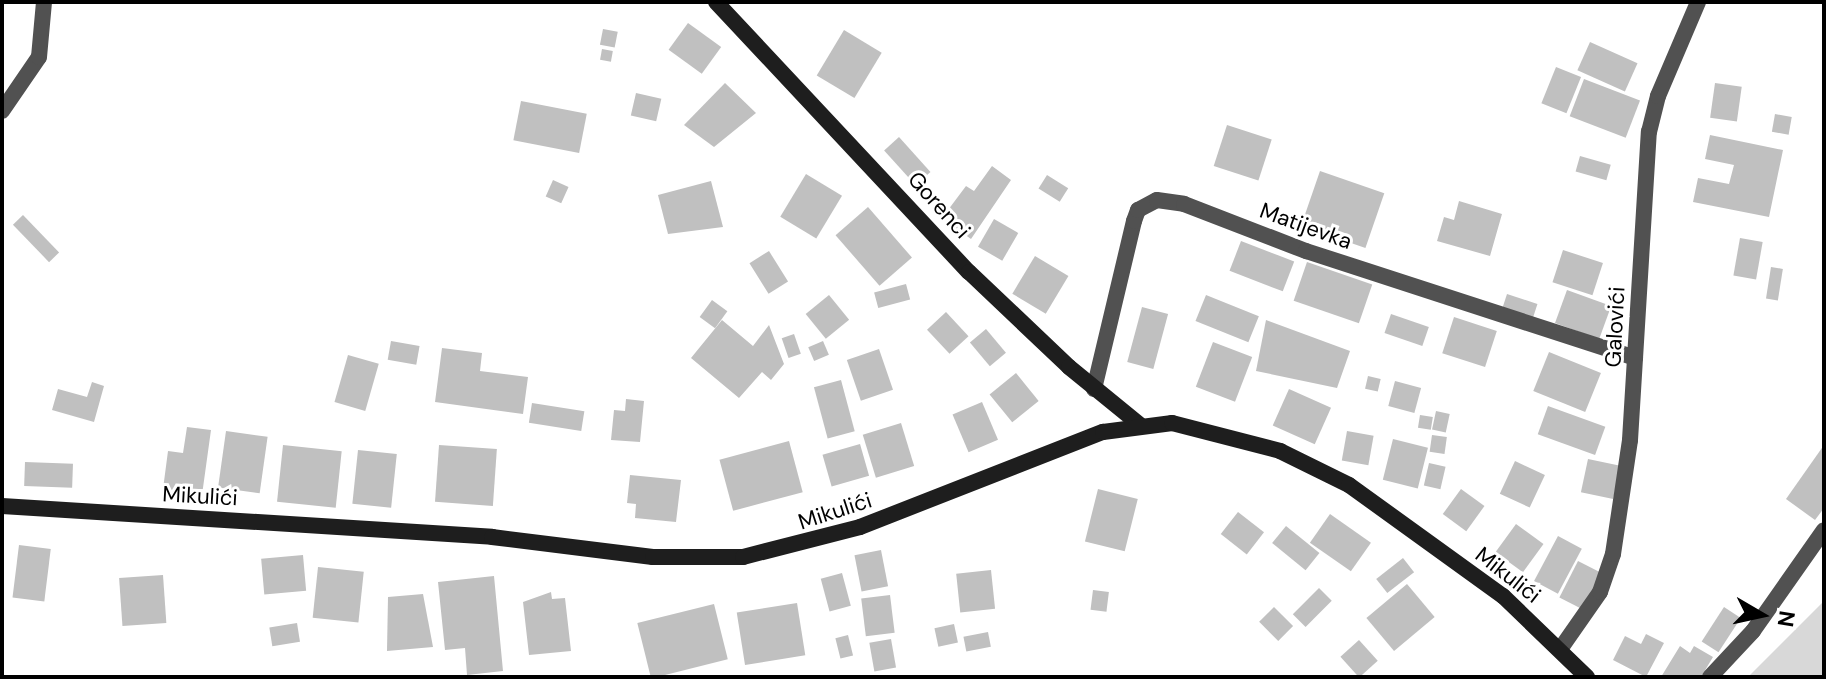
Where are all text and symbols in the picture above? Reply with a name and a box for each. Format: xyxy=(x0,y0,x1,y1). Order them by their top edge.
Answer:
street label: Gorenci xyxy=(902,166,976,244)
street label: Matijevka xyxy=(1256,197,1356,255)
street label: Galovići xyxy=(1600,286,1630,368)
street label: Mikulići xyxy=(162,481,238,511)
street label: Mikulići xyxy=(795,487,875,535)
street label: Mikulići xyxy=(1470,541,1546,609)
north arrow xyxy=(1722,575,1802,655)
text: N xyxy=(1771,609,1802,629)

